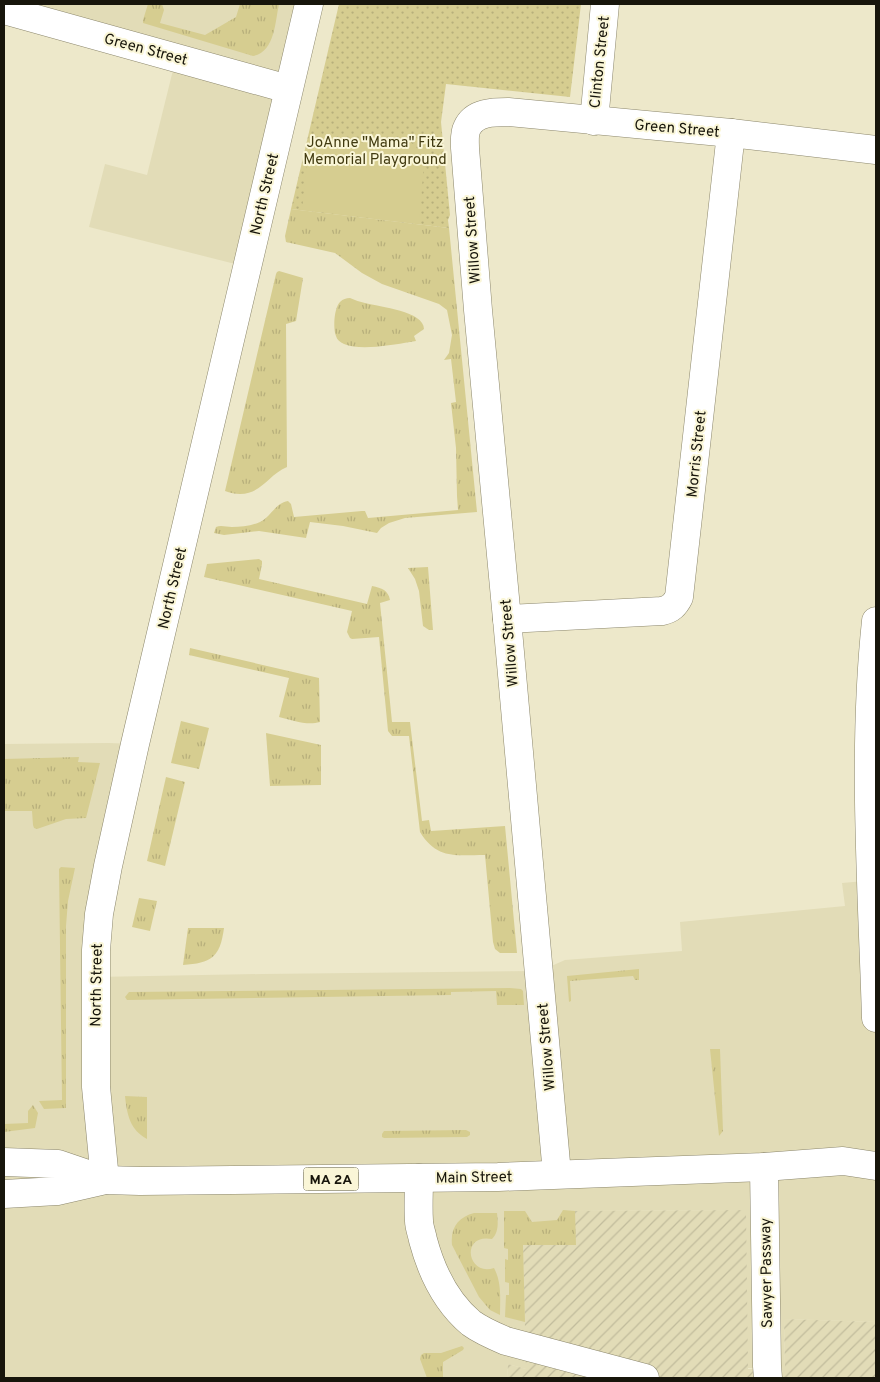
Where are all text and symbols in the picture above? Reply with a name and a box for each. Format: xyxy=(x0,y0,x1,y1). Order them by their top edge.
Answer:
street label: Clinton Street xyxy=(586,15,615,109)
street label: Green Street xyxy=(102,30,189,71)
street label: Green Street xyxy=(633,116,720,143)
park label: JoAnne "Mama" Fitz Memorial Playground xyxy=(303,134,447,170)
street label: North Street xyxy=(247,151,284,237)
street label: Willow Street xyxy=(461,195,486,284)
street label: Morris Street xyxy=(683,410,712,499)
street label: North Street xyxy=(155,545,192,631)
street label: Willow Street xyxy=(497,598,524,688)
street label: North Street xyxy=(87,943,108,1027)
street label: Willow Street xyxy=(534,1002,561,1092)
road number: MA 2A xyxy=(304,1168,358,1190)
street label: Main Street xyxy=(436,1168,512,1189)
street label: Sawyer Passway xyxy=(757,1218,778,1328)

